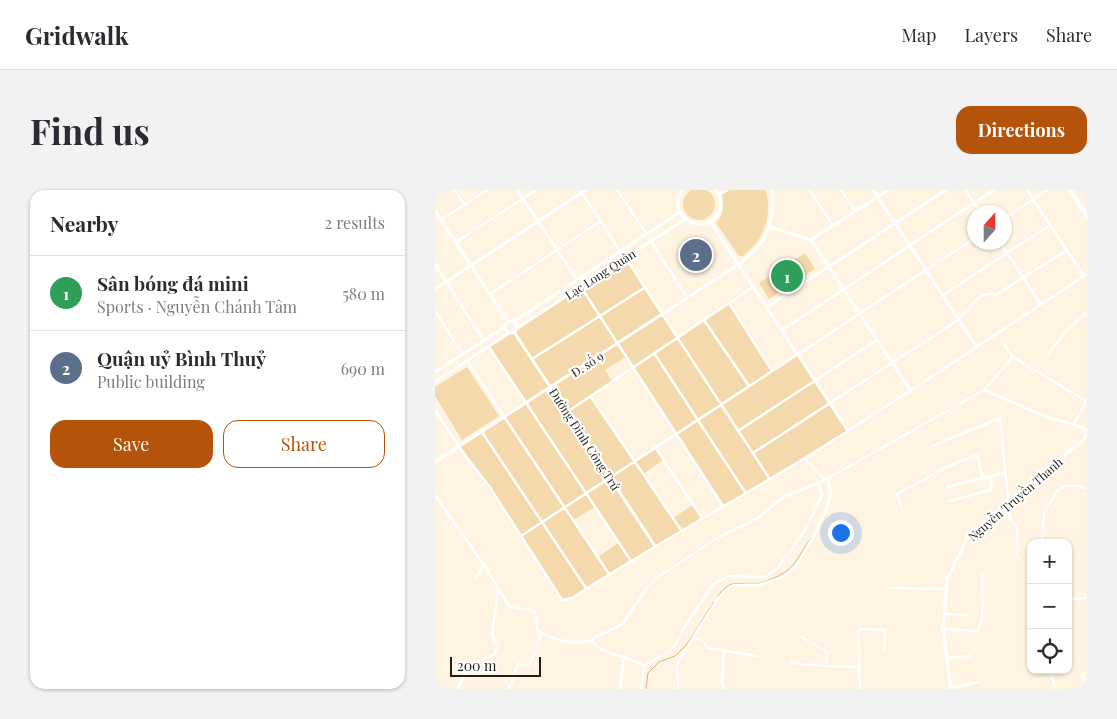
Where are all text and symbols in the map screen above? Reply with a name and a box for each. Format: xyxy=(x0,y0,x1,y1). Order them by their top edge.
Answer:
text: Gridwalk xyxy=(25,19,128,51)
text: Map xyxy=(901,23,936,47)
text: Layers xyxy=(964,23,1018,47)
text: Share xyxy=(1046,23,1092,47)
button: Directions xyxy=(956,106,1087,154)
text: Find us xyxy=(30,107,150,154)
north arrow xyxy=(967,205,1012,250)
text: Nearby xyxy=(50,209,119,237)
text: 2 results xyxy=(325,212,385,233)
pin: 2 xyxy=(680,236,712,274)
street label: Lạc Long Quân xyxy=(562,245,638,303)
pin: 1 xyxy=(771,257,803,295)
text: Sân bóng đá mini xyxy=(97,270,249,296)
text: 1 xyxy=(63,283,69,304)
text: 580 m xyxy=(342,283,385,304)
text: Sports · Nguyễn Chánh Tâm xyxy=(97,296,297,317)
text: Quận uỷ Bình Thuỷ xyxy=(97,345,266,371)
street label: Đ. số 9 xyxy=(568,348,606,380)
text: 2 xyxy=(62,358,70,379)
text: 690 m xyxy=(341,358,385,379)
text: Public building xyxy=(97,371,205,392)
street label: Đường Đinh Công Trứ xyxy=(546,385,624,493)
button: Save xyxy=(50,420,213,468)
button: Share xyxy=(223,420,385,468)
street label: Nguyễn Truyền Thanh xyxy=(965,454,1065,544)
your location xyxy=(828,520,854,546)
map controls xyxy=(1027,539,1072,674)
button: + xyxy=(1027,539,1072,584)
button: − xyxy=(1027,584,1072,629)
button: locate xyxy=(1027,629,1072,674)
scale bar xyxy=(450,654,541,677)
text: 200 m xyxy=(457,656,496,675)

